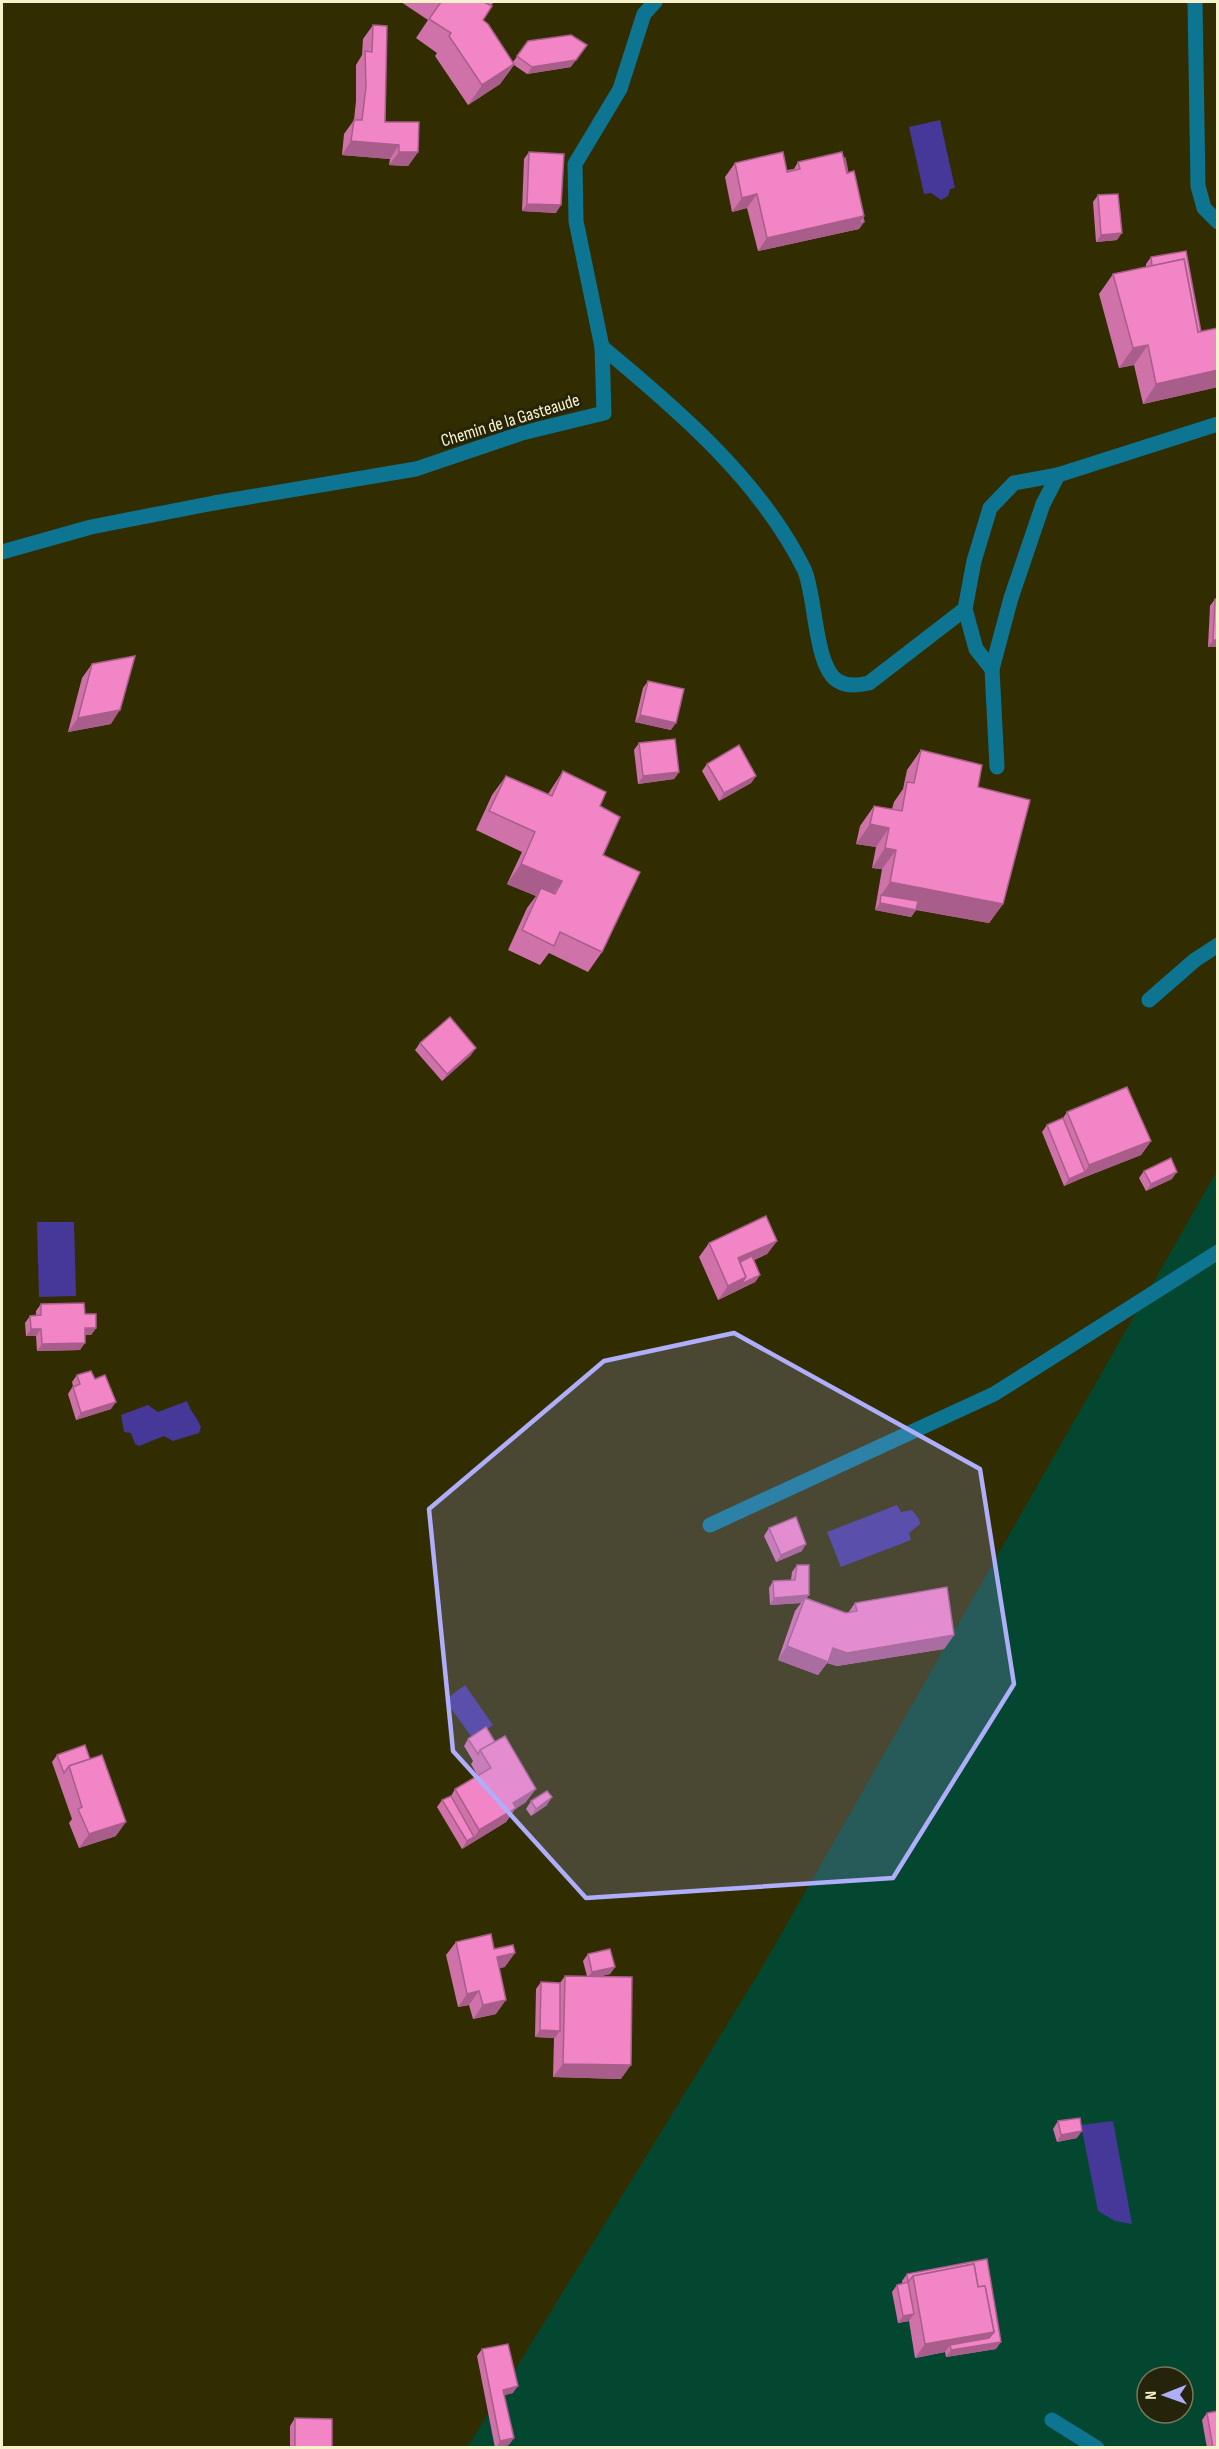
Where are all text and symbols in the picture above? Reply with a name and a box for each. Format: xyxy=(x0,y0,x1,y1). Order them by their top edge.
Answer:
street label: Chemin de la Gasteaude xyxy=(438,389,582,452)
north arrow xyxy=(1135,2365,1195,2425)
text: N xyxy=(1142,2391,1161,2400)

